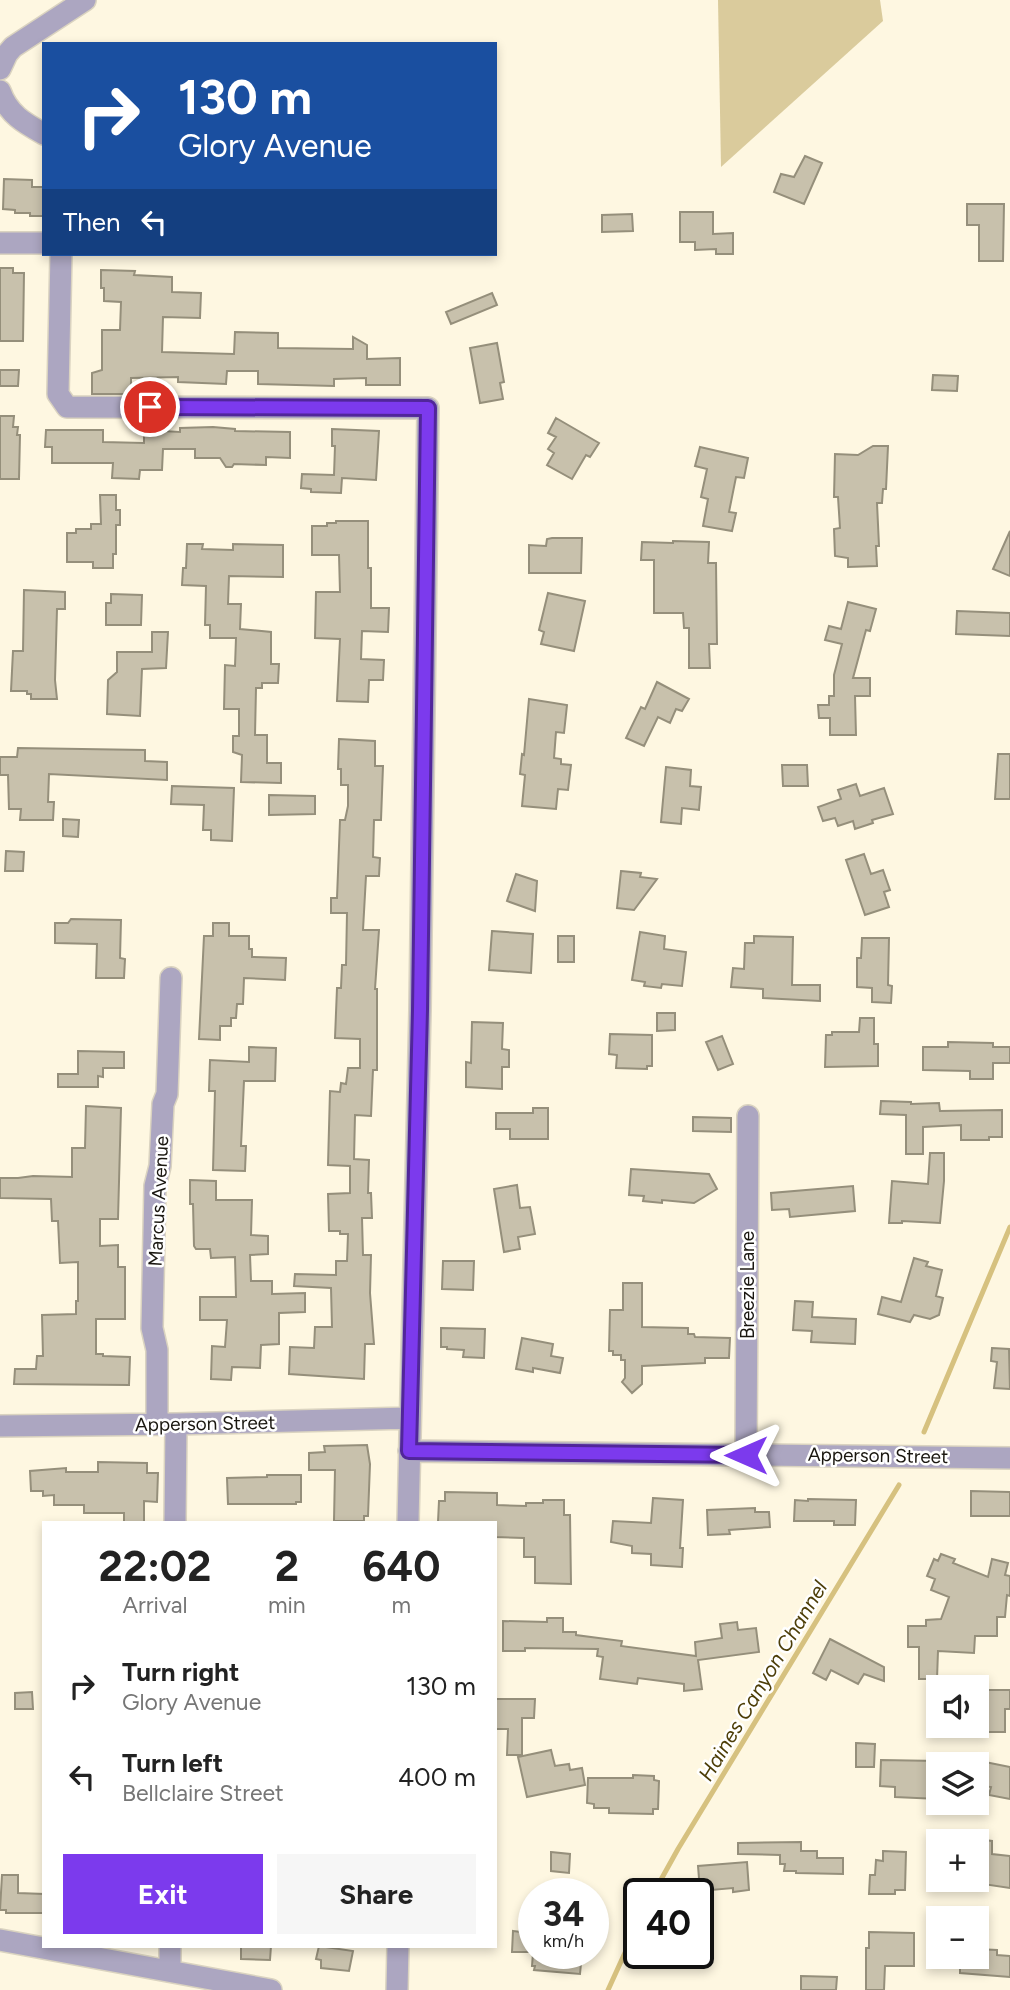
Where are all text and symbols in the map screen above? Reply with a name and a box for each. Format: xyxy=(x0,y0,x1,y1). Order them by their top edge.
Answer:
text: 130 m xyxy=(178,67,312,126)
icon: right xyxy=(63,70,154,161)
text: Glory Avenue xyxy=(178,127,372,165)
icon: left xyxy=(135,203,173,241)
text: Then xyxy=(63,206,121,238)
pin xyxy=(120,377,180,437)
icon: arrive xyxy=(131,388,169,426)
street label: Marcus Avenue xyxy=(144,1135,173,1267)
street label: Breezie Lane xyxy=(736,1231,759,1339)
street label: Apperson Street xyxy=(135,1411,275,1436)
position arrow xyxy=(709,1418,783,1492)
street label: Apperson Street xyxy=(808,1443,948,1468)
text: 22:02 xyxy=(99,1541,211,1592)
text: 2 xyxy=(275,1541,299,1592)
text: 640 xyxy=(362,1541,440,1592)
water label: Haines Canyon Channel xyxy=(693,1576,832,1785)
text: Arrival xyxy=(123,1591,187,1619)
text: min xyxy=(268,1591,306,1619)
text: m xyxy=(392,1591,411,1619)
text: Turn right xyxy=(122,1656,239,1688)
icon: right xyxy=(63,1667,101,1705)
text: 130 m xyxy=(406,1670,476,1702)
map controls xyxy=(926,1675,989,1969)
button: sound xyxy=(926,1675,989,1738)
text: Glory Avenue xyxy=(122,1688,261,1716)
text: Turn left xyxy=(122,1747,223,1779)
button: layers xyxy=(926,1752,989,1815)
icon: left xyxy=(63,1758,101,1796)
text: 400 m xyxy=(398,1761,476,1793)
text: Bellclaire Street xyxy=(122,1779,284,1807)
button: + xyxy=(926,1829,989,1892)
button: Exit xyxy=(63,1854,263,1934)
button: Share xyxy=(277,1854,476,1934)
speed limit sign: 40 xyxy=(623,1878,714,1969)
text: 34 xyxy=(543,1893,584,1935)
button: − xyxy=(926,1906,989,1969)
text: km/h xyxy=(543,1930,584,1952)

